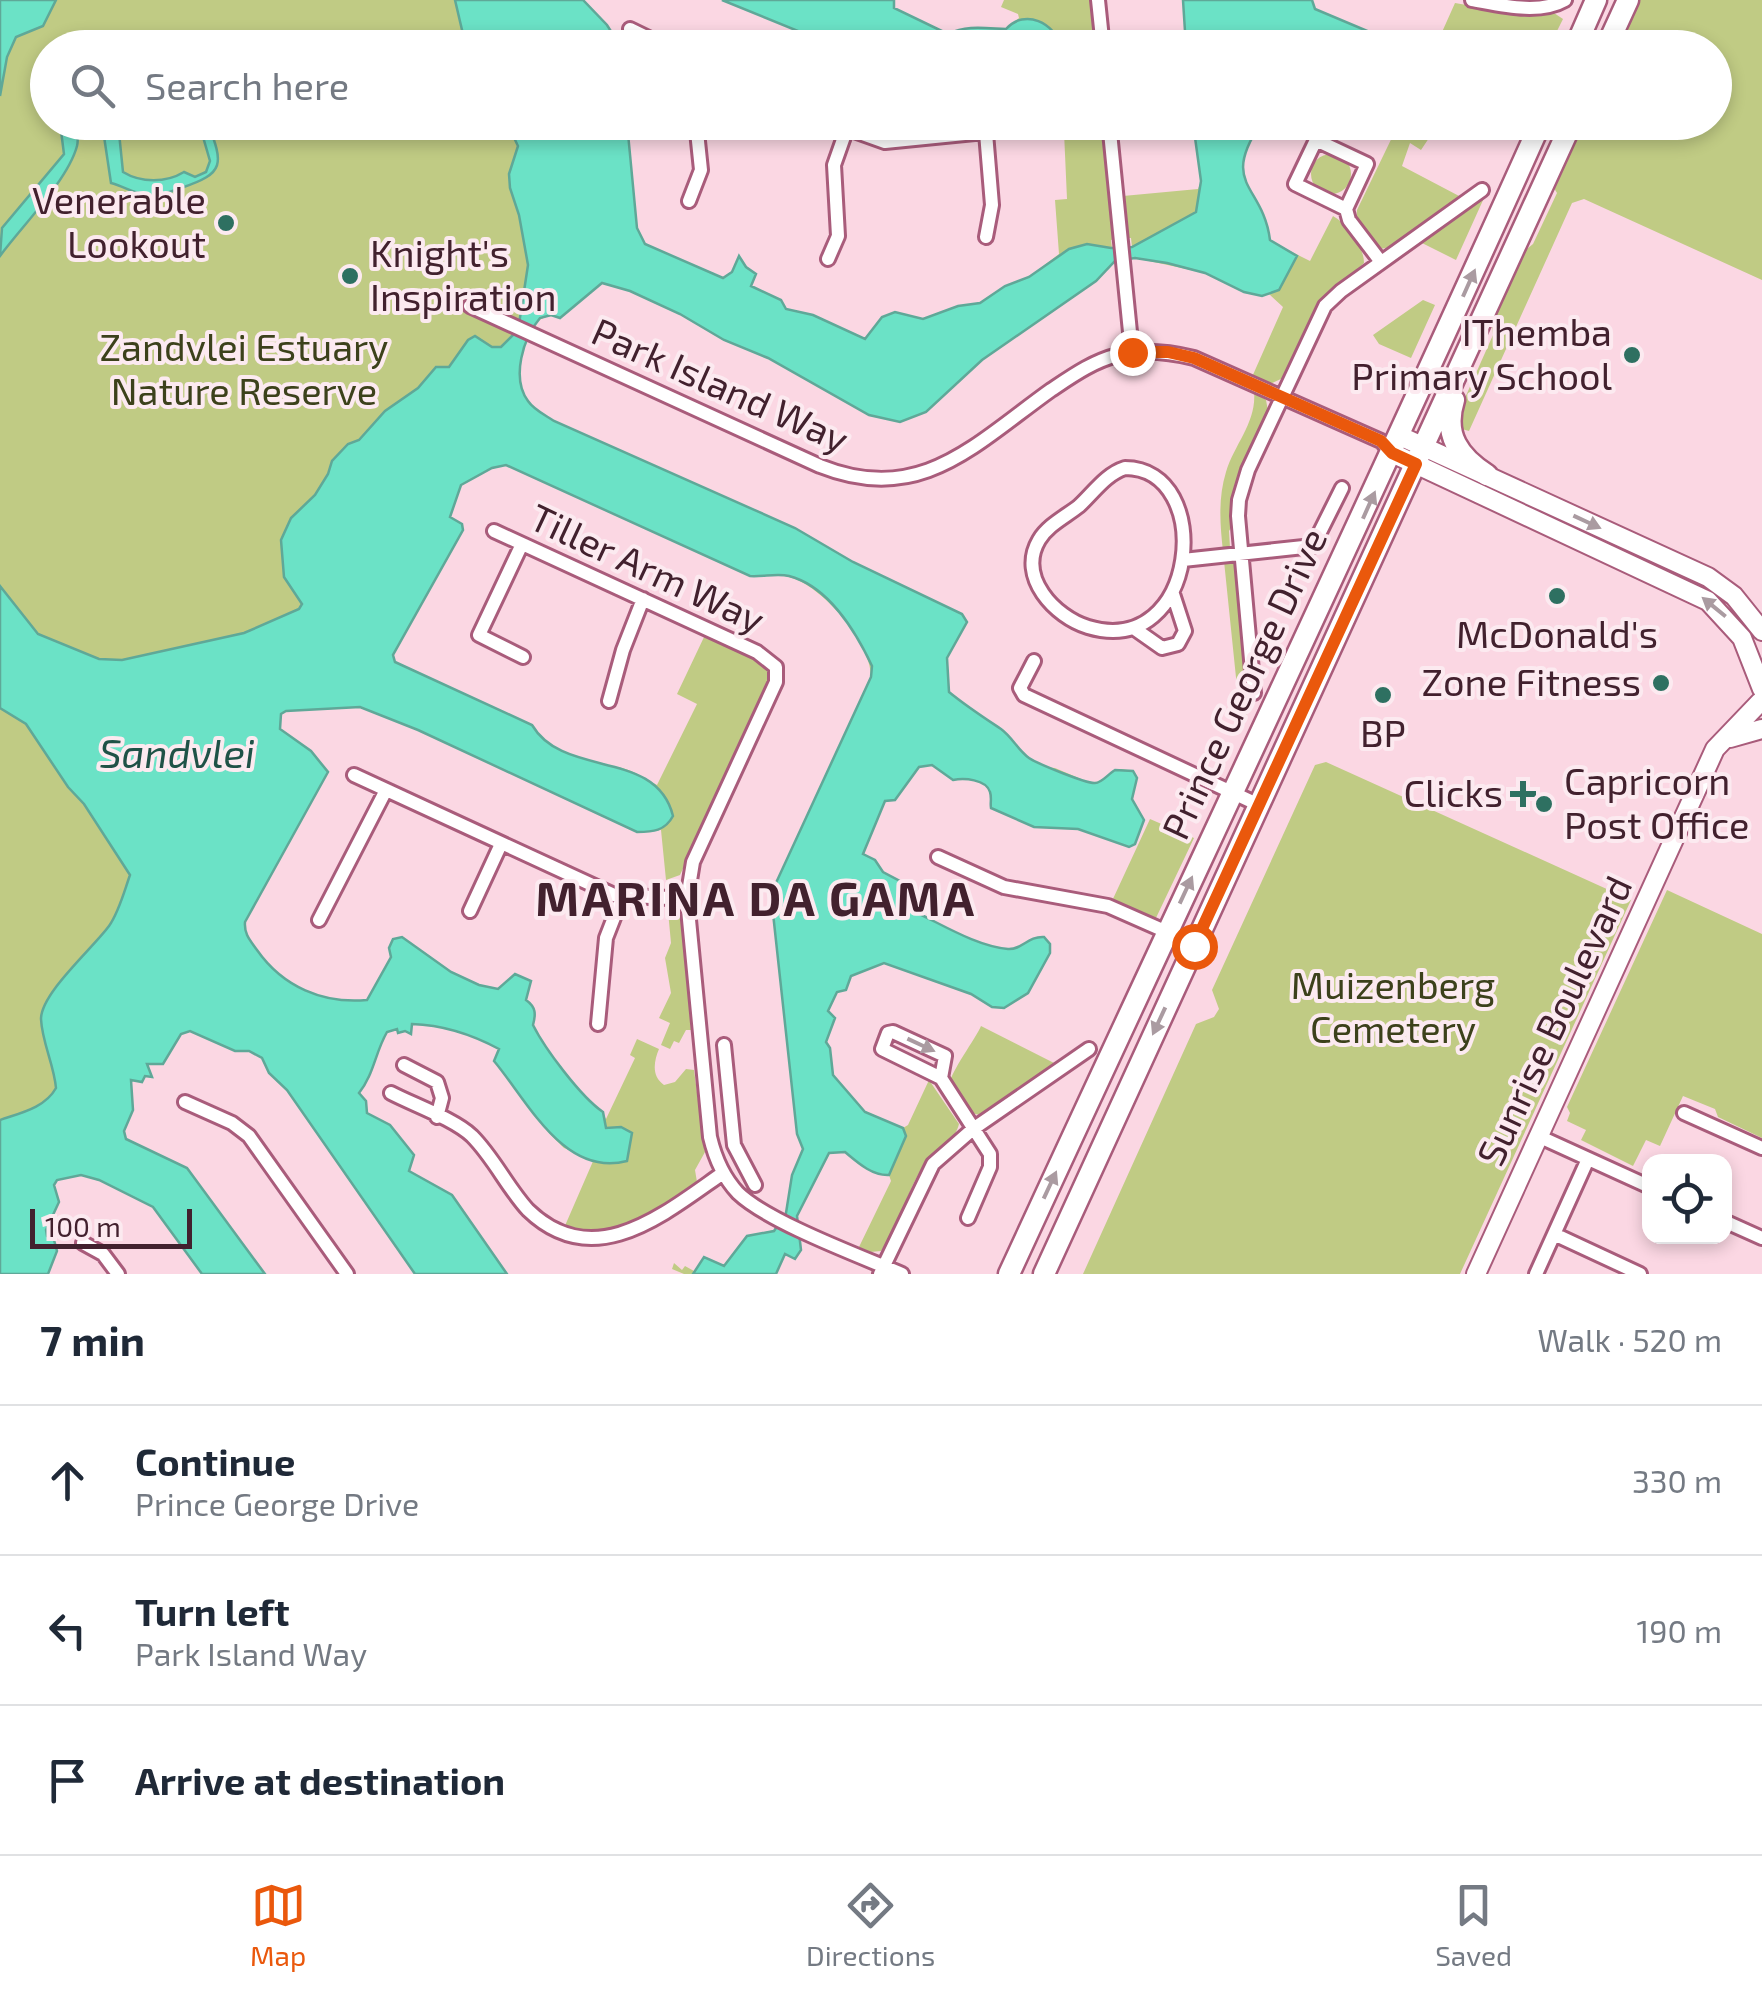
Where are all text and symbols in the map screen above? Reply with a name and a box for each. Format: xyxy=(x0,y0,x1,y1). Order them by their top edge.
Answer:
search box xyxy=(30,30,1732,140)
icon: search xyxy=(65,58,120,113)
text: Search here xyxy=(145,62,349,108)
place label: Venerable Lookout xyxy=(32,176,206,266)
marker: Venerable Lookout xyxy=(215,212,237,234)
place label: Knight's Inspiration xyxy=(370,229,556,319)
marker: Knight's Inspiration xyxy=(339,265,361,287)
one-way arrow xyxy=(1461,268,1477,298)
street label: Park Island Way xyxy=(586,307,856,461)
place label: IThemba Primary School xyxy=(1351,308,1612,398)
park label: Zandvlei Estuary Nature Reserve xyxy=(100,323,388,413)
route end xyxy=(1110,330,1156,376)
marker: IThemba Primary School xyxy=(1621,344,1643,366)
one-way arrow xyxy=(1361,490,1377,520)
street label: Tiller Arm Way xyxy=(523,493,772,642)
one-way arrow xyxy=(1573,513,1602,530)
street label: Prince George Drive xyxy=(1151,521,1335,846)
marker: McDonald's xyxy=(1546,585,1568,607)
one-way arrow xyxy=(1701,597,1726,618)
place label: McDonald's xyxy=(1456,610,1658,656)
place label: Zone Fitness xyxy=(1421,658,1641,704)
marker: Zone Fitness xyxy=(1650,672,1672,694)
marker: BP xyxy=(1372,684,1394,706)
place label: BP xyxy=(1360,709,1406,755)
water label: Sandvlei xyxy=(99,728,255,776)
place label: Capricorn Post Office xyxy=(1564,757,1749,847)
place label: Clicks xyxy=(1403,769,1503,815)
marker: Clicks xyxy=(1512,783,1534,805)
marker: Capricorn Post Office xyxy=(1533,793,1555,815)
district label: MARINA DA GAMA xyxy=(535,868,977,926)
street label: Sunrise Boulevard xyxy=(1466,868,1640,1172)
one-way arrow xyxy=(1178,875,1194,905)
route start xyxy=(1172,924,1218,970)
park label: Muizenberg Cemetery xyxy=(1291,961,1495,1051)
one-way arrow xyxy=(1151,1007,1168,1036)
one-way arrow xyxy=(907,1037,936,1054)
map controls xyxy=(1642,1154,1732,1244)
button: locate xyxy=(1642,1154,1732,1244)
one-way arrow xyxy=(1042,1171,1058,1200)
scale bar xyxy=(30,1204,192,1248)
text: 100 m xyxy=(45,1209,121,1243)
text: 7 min xyxy=(40,1314,145,1364)
text: Walk · 520 m xyxy=(1538,1320,1722,1358)
text: Continue xyxy=(135,1438,295,1484)
icon: ahead xyxy=(40,1453,95,1508)
text: 330 m xyxy=(1632,1461,1722,1499)
text: Prince George Drive xyxy=(135,1484,419,1522)
text: Turn left xyxy=(135,1588,290,1634)
icon: left xyxy=(40,1603,95,1658)
text: 190 m xyxy=(1636,1611,1722,1649)
text: Park Island Way xyxy=(135,1634,367,1672)
icon: arrive xyxy=(40,1753,95,1808)
text: Arrive at destination xyxy=(135,1757,505,1803)
tab: Map xyxy=(250,1878,306,1972)
tab: Directions xyxy=(806,1878,935,1972)
tab: Saved xyxy=(1435,1878,1512,1972)

